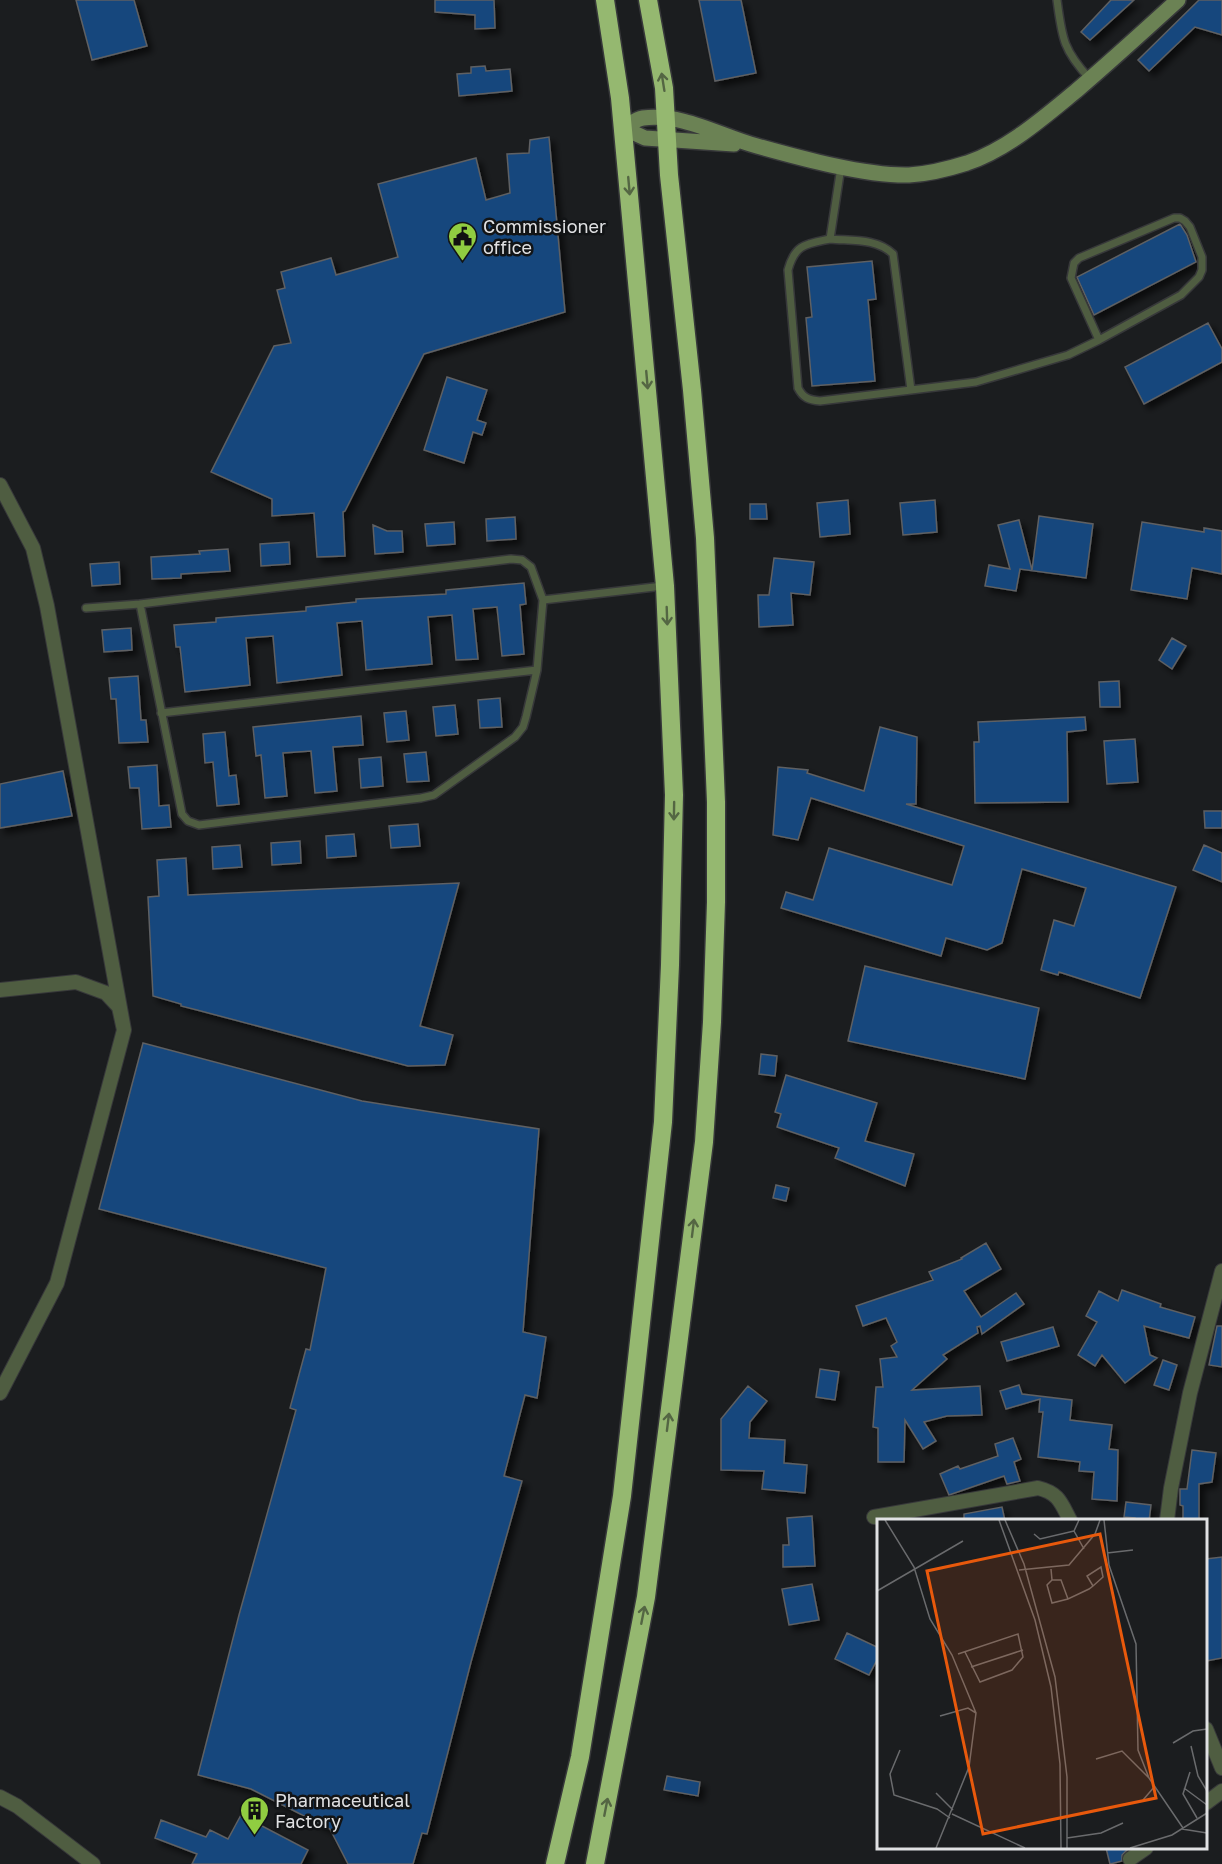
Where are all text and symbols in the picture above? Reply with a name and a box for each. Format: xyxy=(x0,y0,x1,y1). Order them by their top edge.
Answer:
one-way arrow xyxy=(657,73,668,93)
one-way arrow xyxy=(624,176,635,196)
place label: Commissioner office xyxy=(483,215,606,258)
public building icon: Commissioner office xyxy=(446,220,478,262)
one-way arrow xyxy=(642,370,653,390)
one-way arrow xyxy=(661,606,672,626)
one-way arrow xyxy=(668,801,680,821)
one-way arrow xyxy=(687,1219,698,1239)
one-way arrow xyxy=(663,1412,674,1432)
inset map xyxy=(877,1519,1207,1849)
one-way arrow xyxy=(638,1606,649,1625)
place label: Pharmaceutical Factory xyxy=(275,1789,410,1832)
building icon: Pharmaceutical Factory xyxy=(238,1794,270,1836)
one-way arrow xyxy=(601,1797,612,1817)

